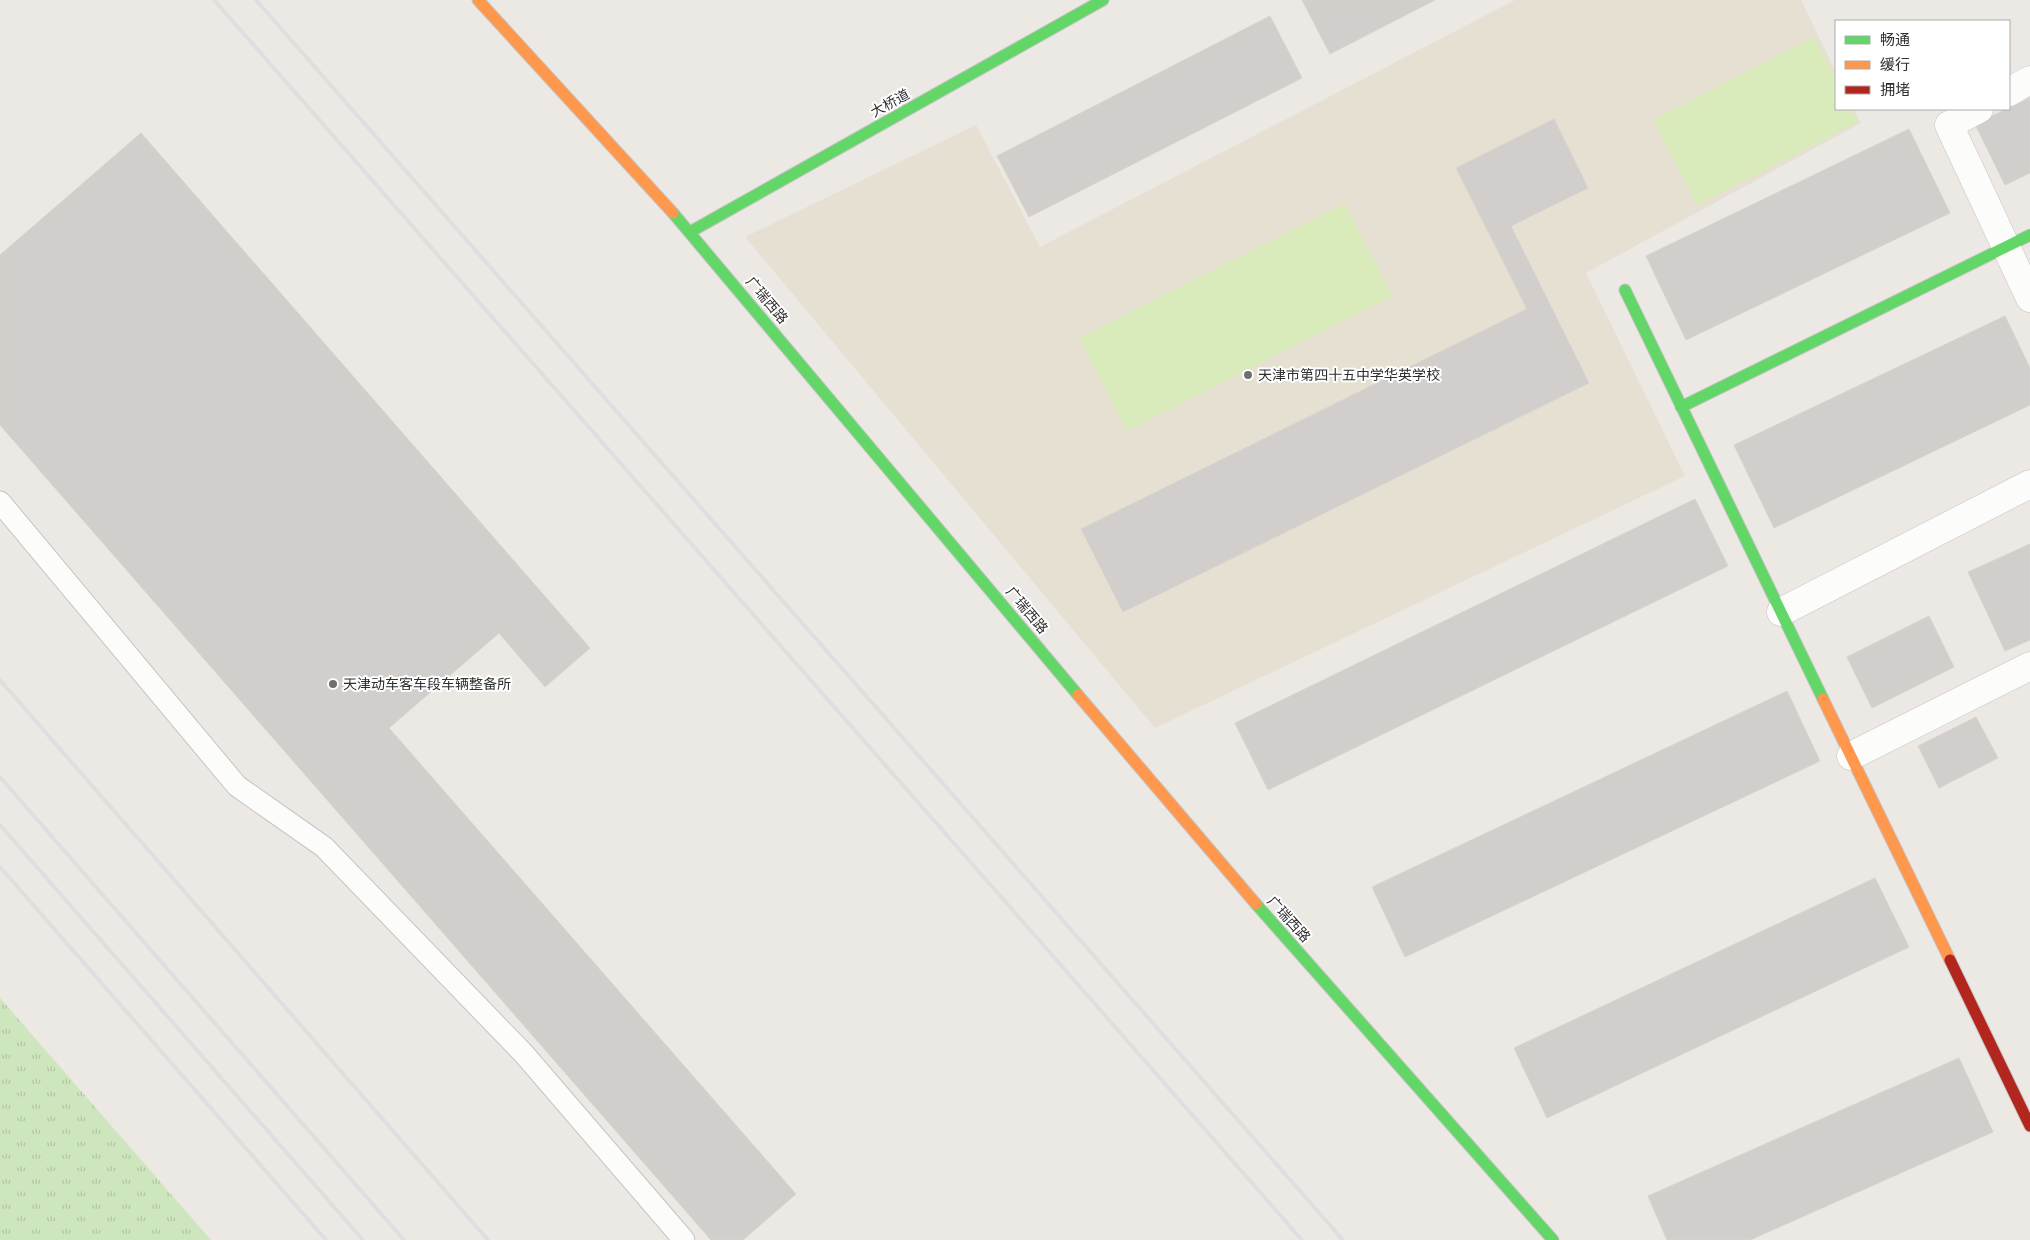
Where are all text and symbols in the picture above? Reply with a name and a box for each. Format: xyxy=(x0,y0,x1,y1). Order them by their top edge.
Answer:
legend xyxy=(1835,20,2010,110)
text: 畅通 xyxy=(1880,30,1910,50)
text: 缓行 xyxy=(1880,55,1910,75)
text: 拥堵 xyxy=(1880,80,1910,100)
street label: 大桥道 xyxy=(867,85,913,122)
street label: 广瑞西路 xyxy=(741,273,792,328)
place label: 天津市第四十五中学华英学校 xyxy=(1258,366,1440,385)
marker: 天津市第四十五中学华英学校 xyxy=(1242,369,1254,381)
street label: 广瑞西路 xyxy=(1001,583,1052,638)
place label: 天津动车客车段车辆整备所 xyxy=(343,675,511,694)
marker: 天津动车客车段车辆整备所 xyxy=(327,678,339,690)
street label: 广瑞西路 xyxy=(1263,892,1314,946)

